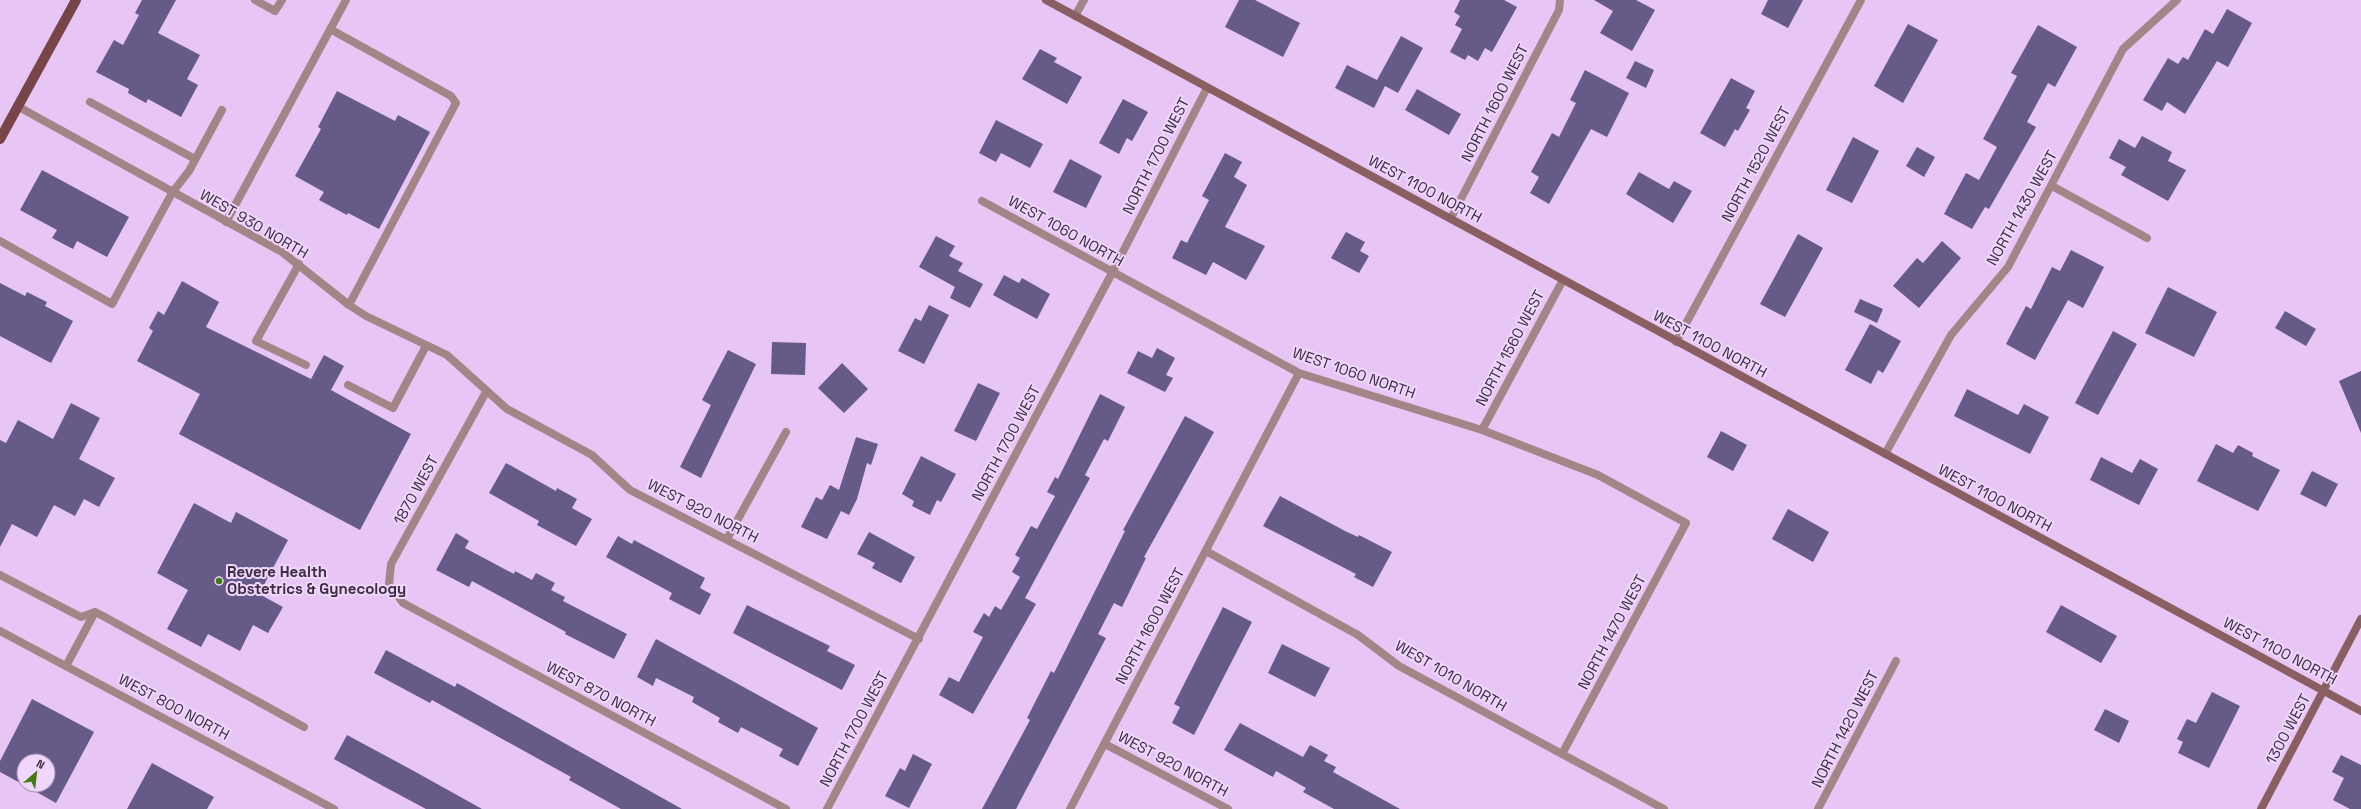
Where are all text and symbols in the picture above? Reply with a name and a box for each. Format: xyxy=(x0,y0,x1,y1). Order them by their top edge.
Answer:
street label: NORTH 1600 WEST xyxy=(1457,41,1532,165)
street label: NORTH 1700 WEST xyxy=(1118,94,1193,217)
street label: NORTH 1520 WEST xyxy=(1717,102,1794,225)
street label: NORTH 1430 WEST xyxy=(1982,147,2061,269)
street label: WEST 1100 NORTH xyxy=(1365,151,1485,227)
street label: WEST 930 NORTH xyxy=(197,185,312,262)
street label: WEST 1060 NORTH xyxy=(1005,191,1127,270)
street label: NORTH 1560 WEST xyxy=(1471,286,1548,409)
street label: WEST 1100 NORTH xyxy=(1650,306,1770,382)
street label: WEST 1060 NORTH xyxy=(1290,343,1418,403)
street label: NORTH 1700 WEST xyxy=(967,381,1044,504)
street label: 1870 WEST xyxy=(389,452,442,528)
street label: WEST 1100 NORTH xyxy=(1935,460,2055,536)
street label: WEST 920 NORTH xyxy=(644,474,762,547)
place label: Revere Health Obstetrics & Gynecology xyxy=(227,562,406,598)
street label: NORTH 1600 WEST xyxy=(1111,564,1188,687)
street label: NORTH 1470 WEST xyxy=(1573,571,1650,693)
marker: Revere Health Obstetrics & Gynecology xyxy=(214,576,224,586)
street label: WEST 1100 NORTH xyxy=(2220,613,2340,689)
street label: WEST 1010 NORTH xyxy=(1392,636,1511,715)
street label: WEST 870 NORTH xyxy=(543,657,659,730)
street label: NORTH 1700 WEST xyxy=(815,667,892,790)
street label: NORTH 1420 WEST xyxy=(1807,667,1882,791)
street label: WEST 800 NORTH xyxy=(115,669,233,744)
street label: 1300 WEST xyxy=(2261,690,2314,767)
street label: WEST 920 NORTH xyxy=(1115,726,1232,801)
north arrow xyxy=(16,753,56,793)
text: N xyxy=(34,756,47,772)

